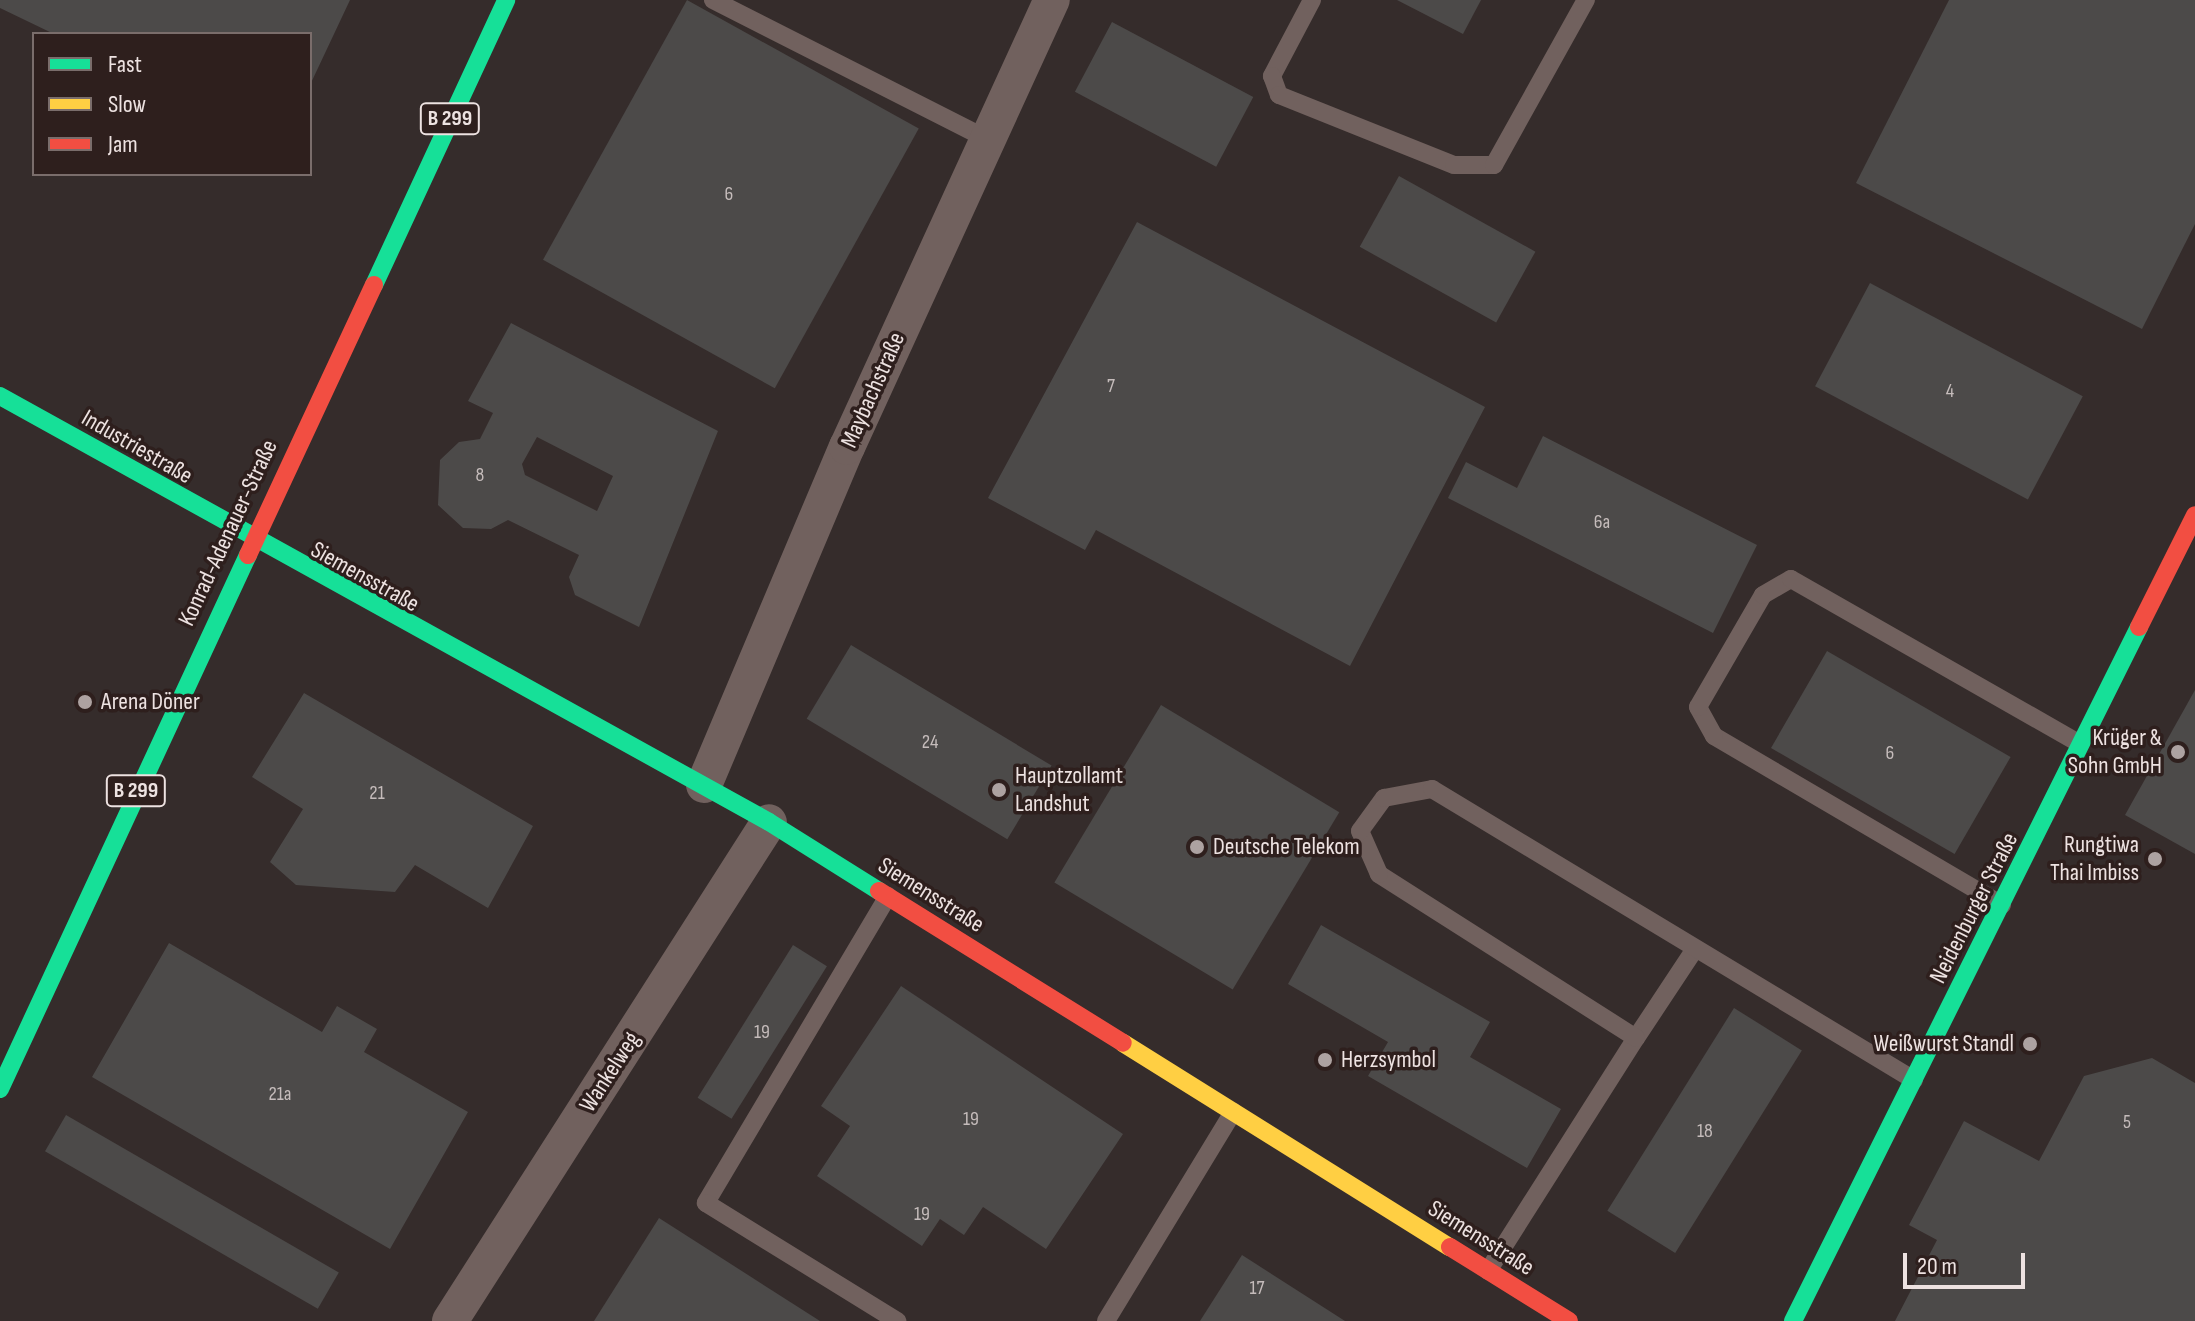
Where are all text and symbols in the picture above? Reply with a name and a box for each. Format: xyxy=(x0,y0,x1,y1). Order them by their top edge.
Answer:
legend xyxy=(32,32,312,176)
text: Fast xyxy=(108,50,142,79)
text: Slow xyxy=(108,90,146,119)
road number: B 299 xyxy=(418,101,482,137)
text: Jam xyxy=(108,130,138,159)
house number: 6 xyxy=(725,182,733,206)
street label: Maybachstraße xyxy=(835,328,911,452)
house number: 7 xyxy=(1107,374,1115,398)
house number: 4 xyxy=(1946,379,1954,403)
street label: Industriestraße xyxy=(76,404,198,490)
street label: Konrad-Adenauer-Straße xyxy=(172,435,284,631)
house number: 8 xyxy=(476,463,484,487)
house number: 6a xyxy=(1594,510,1610,534)
street label: Siemensstraße xyxy=(306,535,424,619)
place label: Arena Döner xyxy=(101,688,200,716)
marker: Arena Döner xyxy=(76,693,94,711)
place label: Krüger & Sohn GmbH xyxy=(2068,724,2162,780)
house number: 24 xyxy=(922,730,938,754)
house number: 6 xyxy=(1886,741,1894,765)
marker: Krüger & Sohn GmbH xyxy=(2169,743,2187,761)
place label: Hauptzollamt Landshut xyxy=(1015,762,1123,818)
road number: B 299 xyxy=(104,773,168,809)
house number: 21 xyxy=(369,781,385,805)
marker: Hauptzollamt Landshut xyxy=(990,781,1008,799)
street label: Neidenburger Straße xyxy=(1924,828,2024,988)
place label: Rungtiwa Thai Imbiss xyxy=(2050,831,2139,887)
place label: Deutsche Telekom xyxy=(1213,833,1360,861)
marker: Deutsche Telekom xyxy=(1188,838,1206,856)
marker: Rungtiwa Thai Imbiss xyxy=(2146,850,2164,868)
street label: Siemensstraße xyxy=(873,851,989,939)
house number: 19 xyxy=(754,1020,770,1044)
street label: Wankelweg xyxy=(573,1026,647,1118)
place label: Weißwurst Standl xyxy=(1874,1030,2014,1058)
marker: Weißwurst Standl xyxy=(2021,1035,2039,1053)
place label: Herzsymbol xyxy=(1341,1046,1436,1074)
marker: Herzsymbol xyxy=(1316,1051,1334,1069)
house number: 21a xyxy=(268,1082,292,1106)
house number: 19 xyxy=(963,1107,979,1131)
house number: 5 xyxy=(2123,1110,2131,1134)
house number: 18 xyxy=(1697,1119,1713,1143)
street label: Siemensstraße xyxy=(1423,1194,1539,1282)
house number: 19 xyxy=(914,1202,930,1226)
scale bar xyxy=(1907,1237,2029,1287)
text: 20 m xyxy=(1917,1252,1957,1281)
house number: 17 xyxy=(1250,1276,1264,1300)

